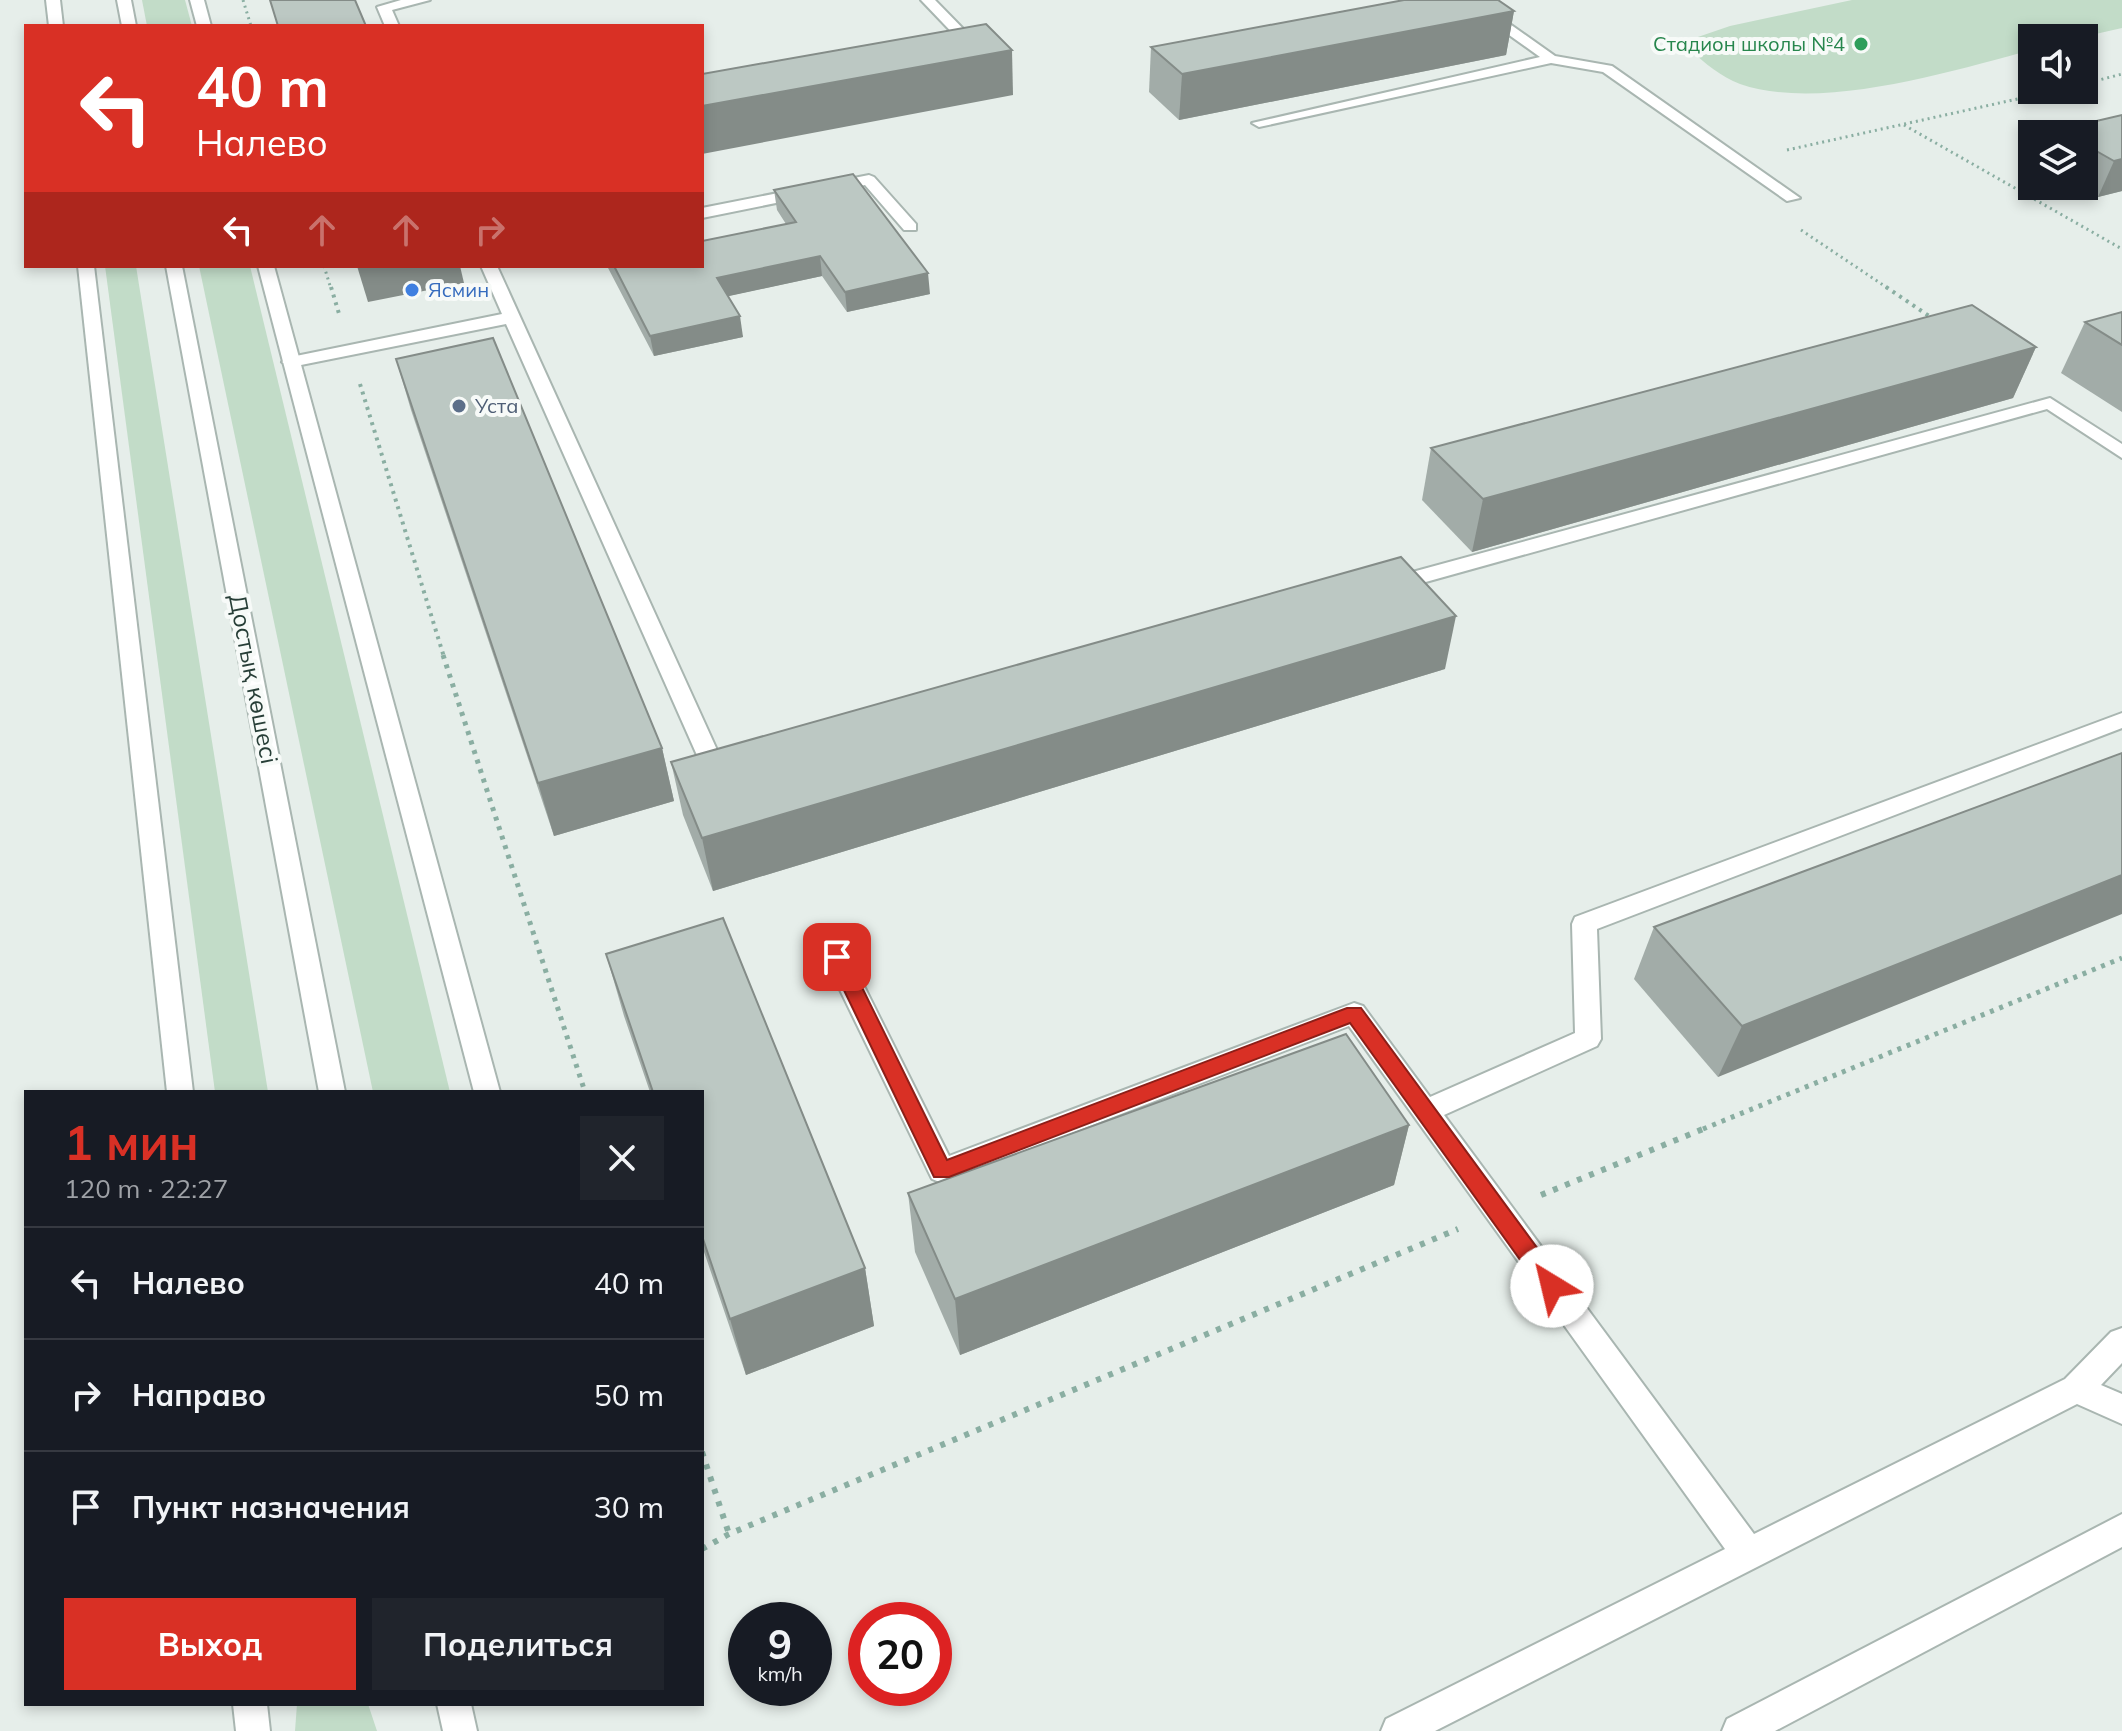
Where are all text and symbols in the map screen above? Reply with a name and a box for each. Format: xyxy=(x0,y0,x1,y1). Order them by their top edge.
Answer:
map controls xyxy=(2018,24,2098,200)
button: sound xyxy=(2018,24,2098,104)
place label: Стадион школы №4 xyxy=(1653,31,1845,56)
marker: Стадион школы №4 xyxy=(1852,35,1870,53)
text: 40 m xyxy=(196,51,329,121)
icon: left xyxy=(64,56,168,160)
text: Налево xyxy=(196,120,328,165)
button: layers xyxy=(2018,120,2098,200)
icon: left xyxy=(216,208,260,252)
icon: ahead xyxy=(300,208,344,252)
icon: ahead xyxy=(384,208,428,252)
icon: right xyxy=(468,208,512,252)
place label: Ясмин xyxy=(428,277,489,302)
marker: Ясмин xyxy=(403,281,421,299)
place label: Уста xyxy=(474,393,518,418)
marker: Уста xyxy=(450,397,468,415)
street label: Достық көшесі xyxy=(223,591,285,766)
pin xyxy=(803,923,871,991)
icon: arrive xyxy=(815,935,859,979)
text: 1 мин xyxy=(64,1112,199,1172)
button: close xyxy=(580,1116,664,1200)
text: 120 m · 22:27 xyxy=(64,1172,228,1205)
position arrow xyxy=(1510,1244,1594,1328)
icon: left xyxy=(64,1261,108,1305)
text: Налево xyxy=(132,1264,245,1302)
text: 40 m xyxy=(594,1264,664,1302)
icon: right xyxy=(64,1373,108,1417)
text: Направо xyxy=(132,1376,266,1414)
text: 50 m xyxy=(594,1376,664,1414)
icon: arrive xyxy=(64,1485,108,1529)
text: Пункт назначения xyxy=(132,1488,410,1526)
text: 30 m xyxy=(594,1488,664,1526)
button: Выход xyxy=(64,1598,356,1690)
button: Поделиться xyxy=(372,1598,664,1690)
speed limit sign: 20 xyxy=(848,1602,952,1706)
text: 9 xyxy=(768,1619,792,1669)
text: km/h xyxy=(757,1661,803,1686)

